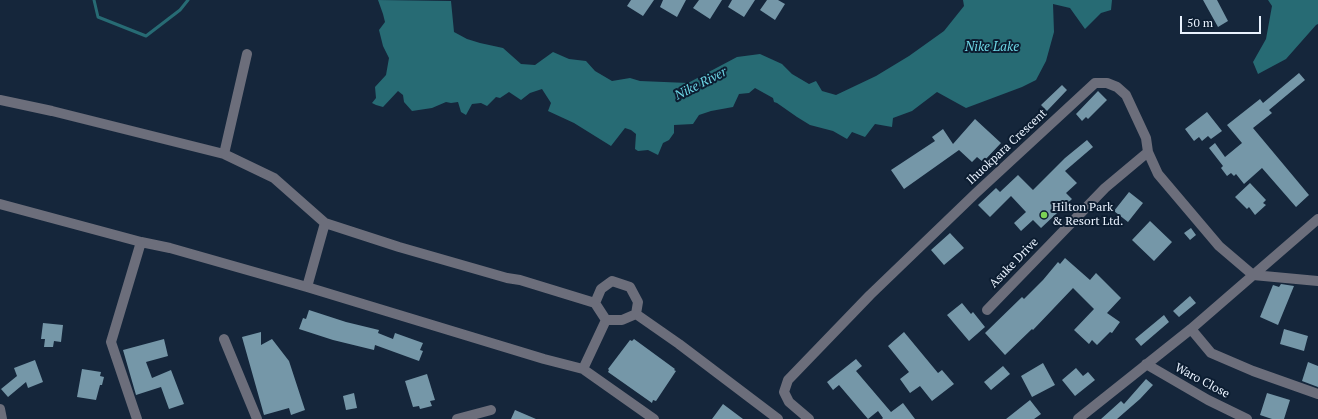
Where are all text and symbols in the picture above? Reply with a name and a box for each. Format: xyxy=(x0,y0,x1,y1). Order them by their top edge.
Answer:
scale bar xyxy=(1182,8,1263,34)
text: 50 m xyxy=(1187,15,1213,30)
water label: Nike Lake xyxy=(965,39,1019,55)
water label: Nike River xyxy=(672,64,730,104)
street label: Ihuokpara Crescent xyxy=(964,106,1050,188)
place label: Hilton Park & Resort Ltd. xyxy=(1052,201,1123,229)
marker: Hilton Park & Resort Ltd. xyxy=(1039,210,1049,220)
street label: Asuke Drive xyxy=(987,235,1041,291)
street label: Waro Close xyxy=(1172,361,1232,401)

